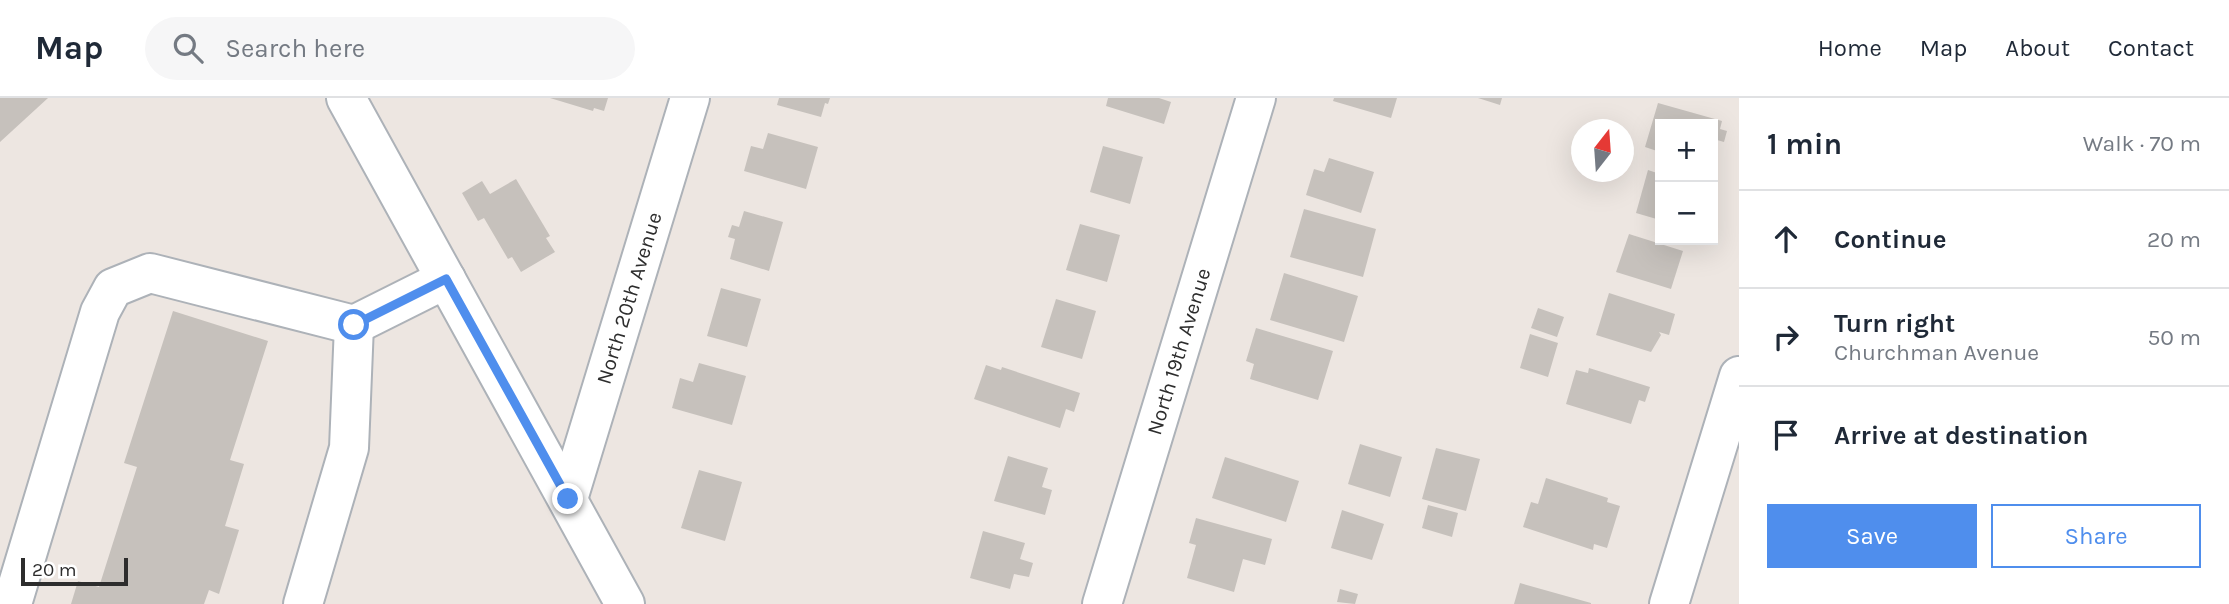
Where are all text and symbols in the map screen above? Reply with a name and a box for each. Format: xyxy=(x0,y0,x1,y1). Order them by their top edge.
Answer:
search box xyxy=(145,17,635,80)
text: Map xyxy=(35,29,103,67)
icon: search xyxy=(169,29,207,67)
text: Search here xyxy=(225,33,365,64)
text: Home xyxy=(1818,34,1882,62)
text: Map xyxy=(1920,34,1967,62)
text: About xyxy=(2005,34,2070,62)
text: Contact xyxy=(2108,34,2194,62)
north arrow xyxy=(1571,119,1634,182)
map controls xyxy=(1655,119,1718,245)
button: + xyxy=(1655,119,1718,182)
text: 1 min xyxy=(1767,126,1842,162)
text: Walk · 70 m xyxy=(2083,130,2201,157)
button: − xyxy=(1655,182,1718,245)
street label: North 20th Avenue xyxy=(592,209,667,387)
icon: ahead xyxy=(1767,220,1805,258)
text: Continue xyxy=(1834,224,1946,255)
text: 20 m xyxy=(2147,226,2201,253)
street label: North 19th Avenue xyxy=(1142,265,1216,438)
text: Turn right xyxy=(1834,308,1955,339)
route start xyxy=(338,309,369,340)
icon: right xyxy=(1767,318,1805,356)
text: 50 m xyxy=(2147,324,2201,351)
text: Churchman Avenue xyxy=(1834,339,2039,366)
icon: arrive xyxy=(1767,416,1805,454)
text: Arrive at destination xyxy=(1834,420,2088,451)
route end xyxy=(552,483,583,514)
button: Save xyxy=(1767,504,1977,568)
button: Share xyxy=(1991,504,2201,568)
scale bar xyxy=(21,555,128,587)
text: 20 m xyxy=(32,559,77,581)

